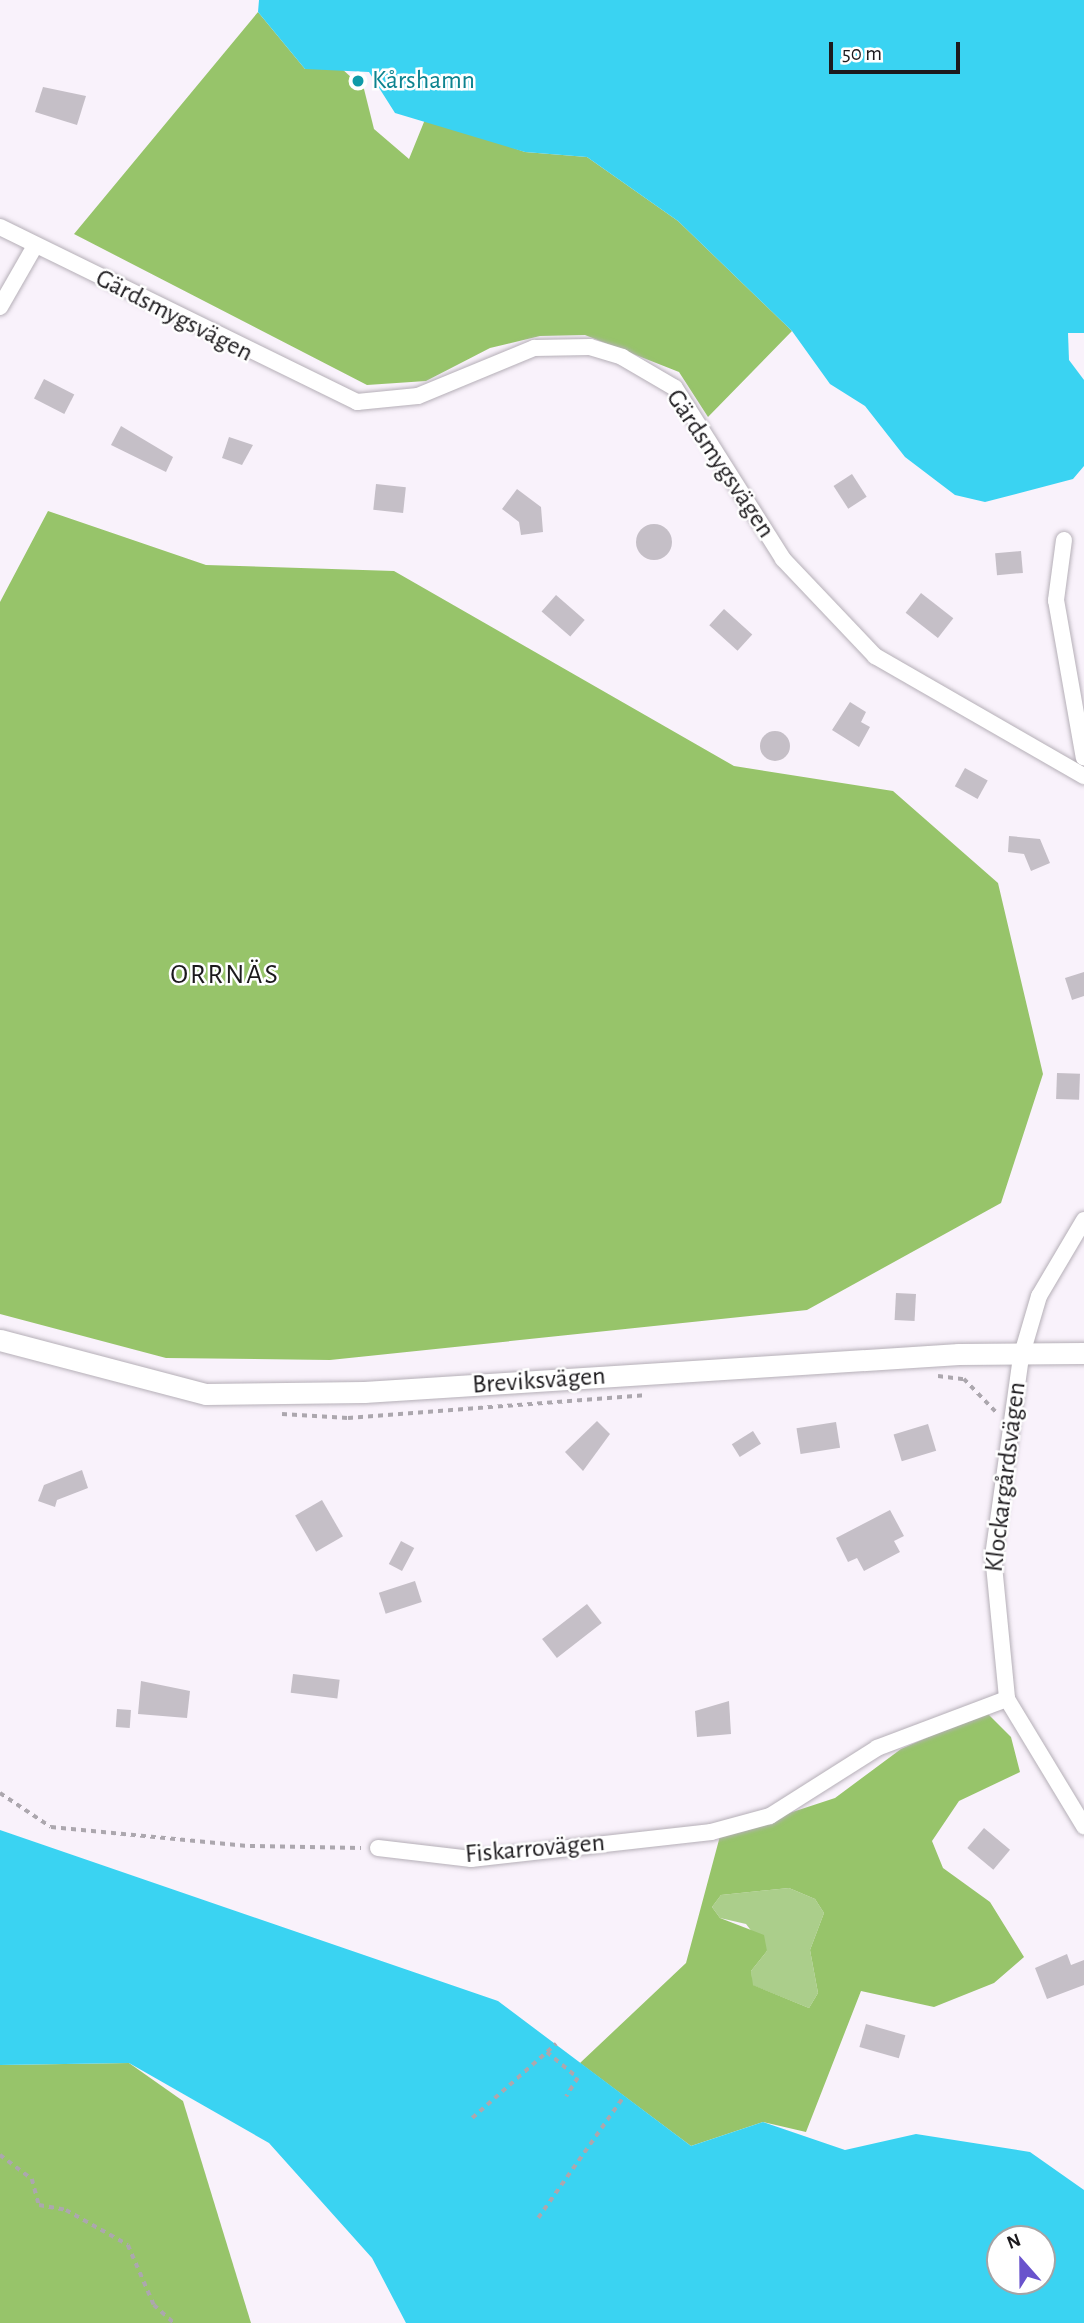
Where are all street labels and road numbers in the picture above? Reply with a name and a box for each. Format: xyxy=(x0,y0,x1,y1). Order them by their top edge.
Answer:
street label: Gärdsmygsvägen xyxy=(90,263,258,369)
street label: Gärdsmygsvägen xyxy=(659,384,781,544)
street label: Breviksvägen xyxy=(471,1361,607,1401)
street label: Klockargårdsvägen xyxy=(979,1380,1033,1574)
street label: Fiskarrovägen xyxy=(464,1827,606,1871)

